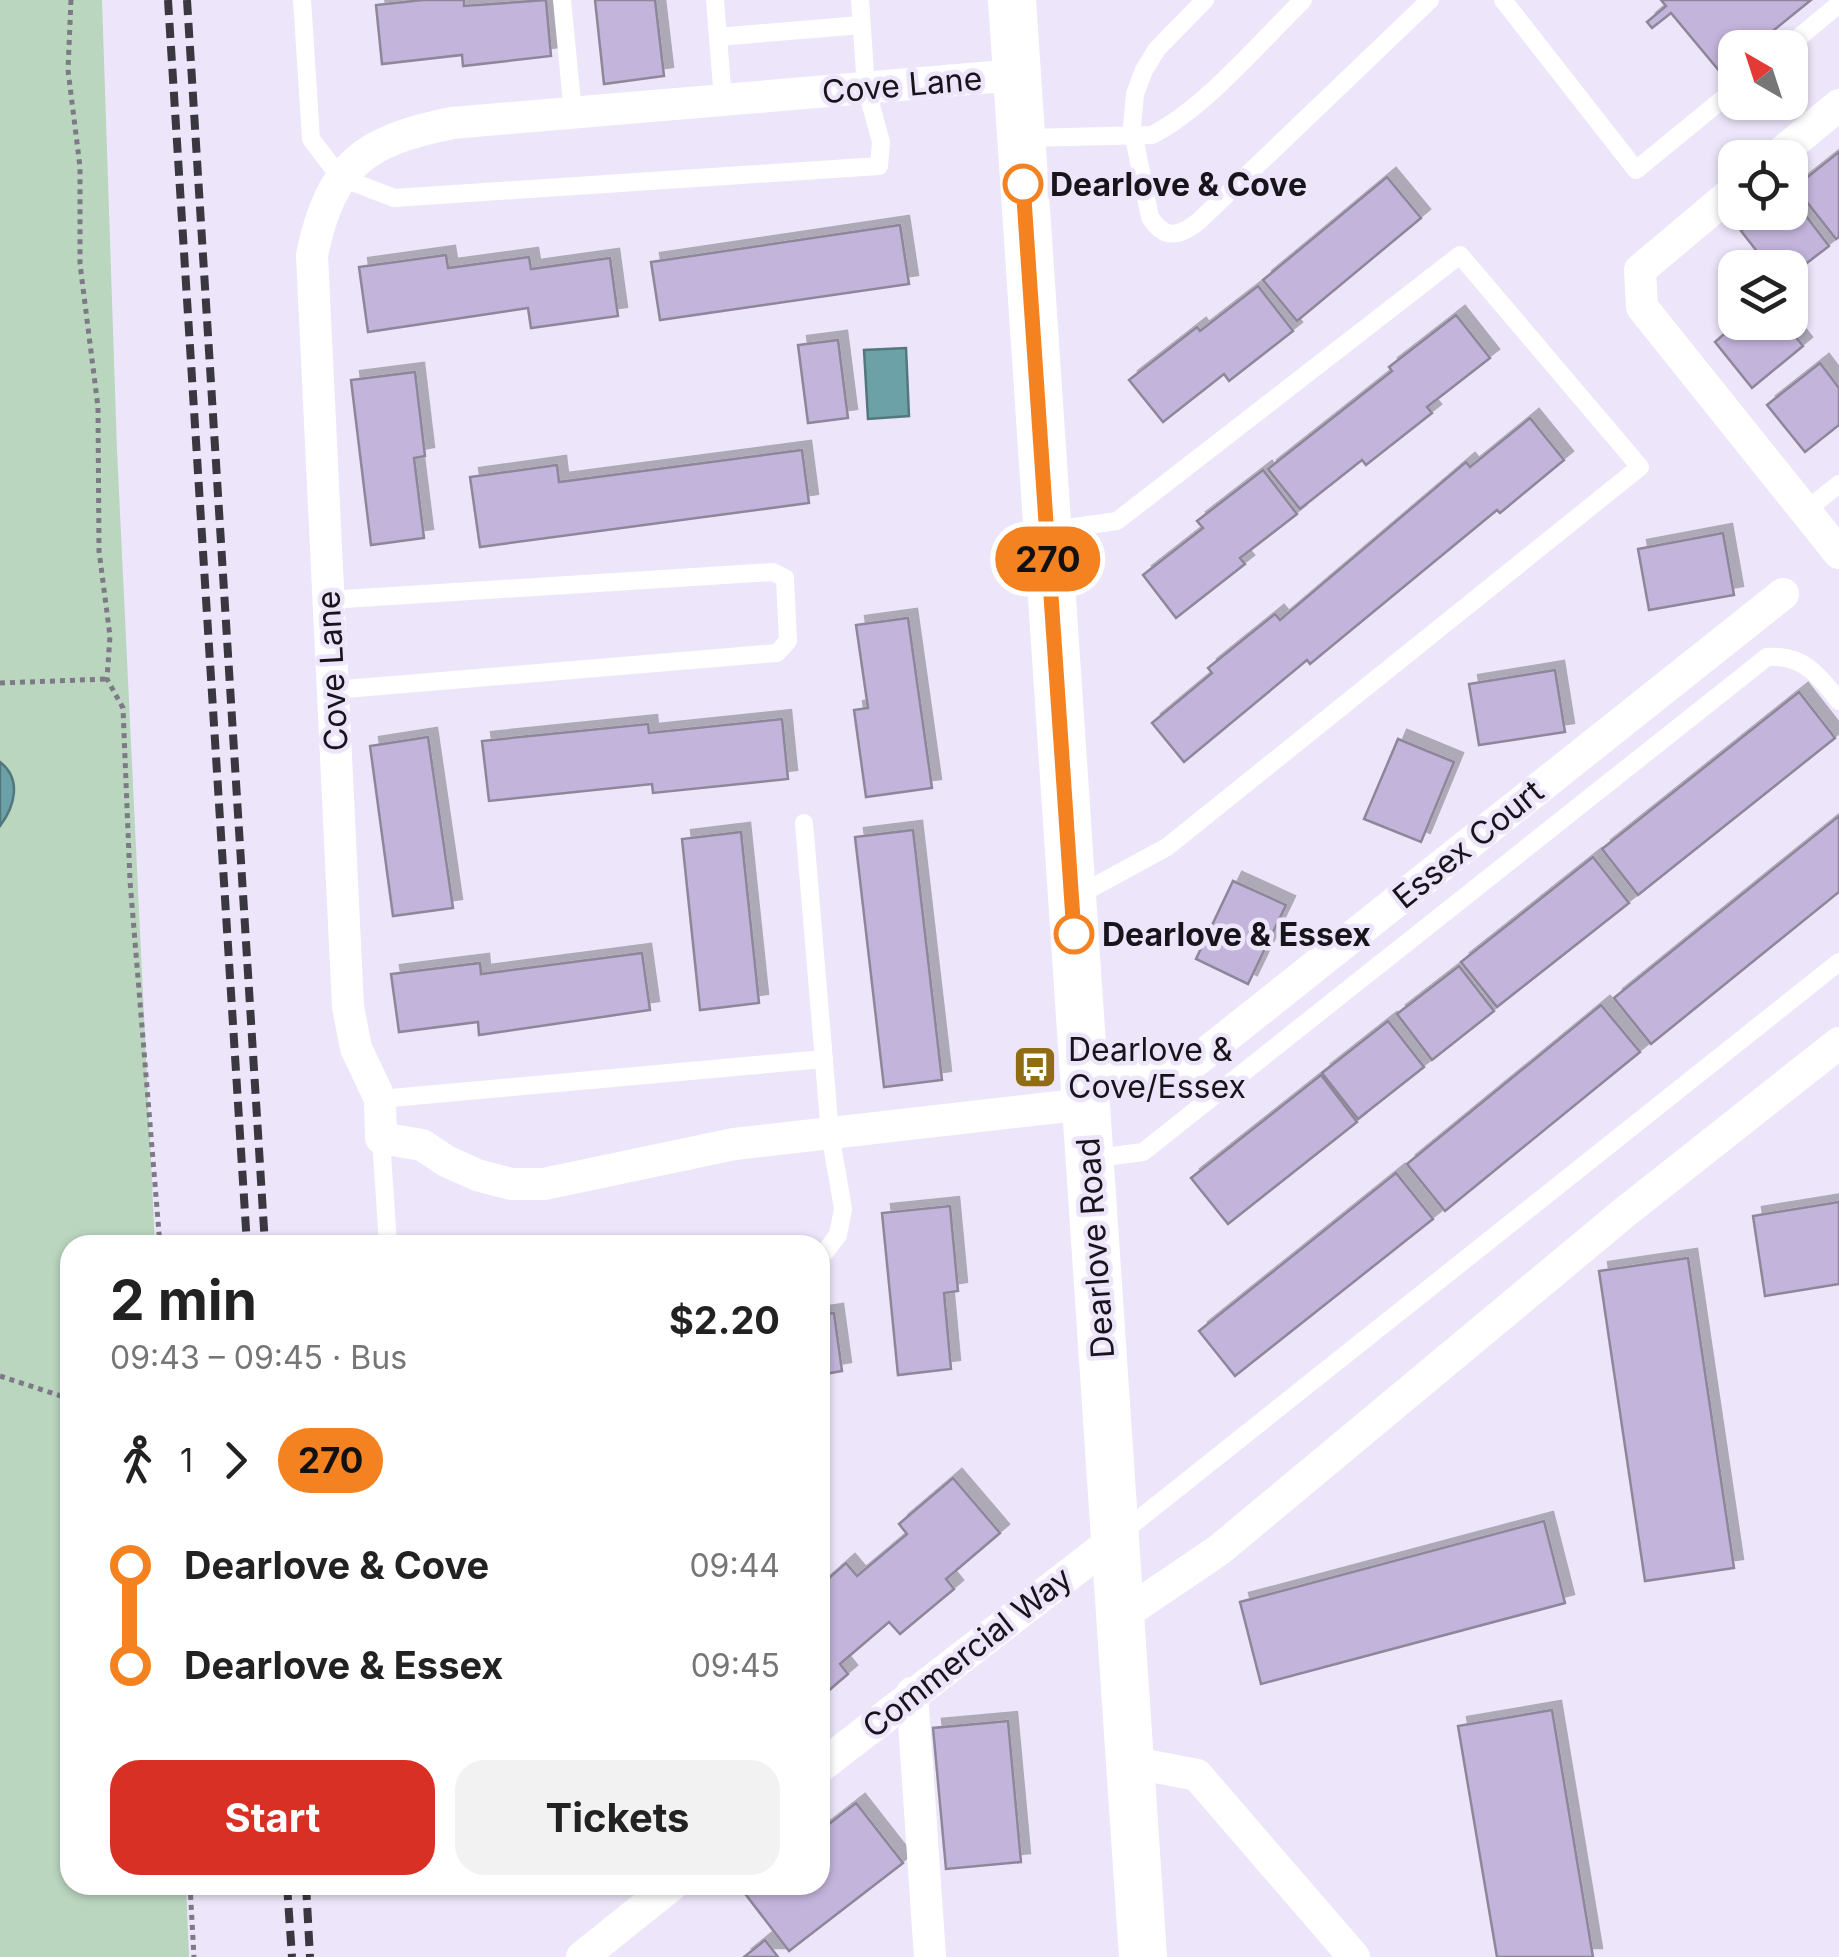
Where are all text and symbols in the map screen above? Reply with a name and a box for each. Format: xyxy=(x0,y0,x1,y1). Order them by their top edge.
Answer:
north arrow xyxy=(1718,30,1808,120)
map controls xyxy=(1718,30,1808,340)
street label: Cove Lane xyxy=(820,59,984,111)
button: locate xyxy=(1718,140,1808,230)
marker: Dearlove & Cove xyxy=(1004,165,1042,203)
place label: Dearlove & Cove xyxy=(1050,165,1307,204)
button: layers xyxy=(1718,250,1808,340)
line badge: 270 xyxy=(990,526,1106,592)
text: 270 xyxy=(1015,538,1081,580)
street label: Cove Lane xyxy=(308,590,356,752)
street label: Essex Court xyxy=(1385,772,1551,916)
marker: Dearlove & Essex xyxy=(1055,915,1093,953)
place label: Dearlove & Essex xyxy=(1102,915,1371,954)
place label: Dearlove & Cove/Essex xyxy=(1068,1030,1246,1106)
bus stop icon: Dearlove & Cove/Essex xyxy=(1012,1044,1058,1090)
street label: Dearlove Road xyxy=(1068,1136,1122,1360)
text: 2 min xyxy=(110,1267,257,1333)
text: $2.20 xyxy=(669,1297,780,1343)
text: 09:43 – 09:45 · Bus xyxy=(110,1338,407,1377)
icon: walk xyxy=(110,1433,165,1488)
icon: forward xyxy=(208,1433,263,1488)
text: 270 xyxy=(298,1439,363,1481)
text: 1 xyxy=(180,1441,193,1480)
text: Dearlove & Cove xyxy=(184,1542,489,1588)
text: 09:44 xyxy=(689,1546,780,1585)
street label: Commercial Way xyxy=(855,1558,1079,1746)
text: Dearlove & Essex xyxy=(184,1642,503,1688)
text: 09:45 xyxy=(691,1646,780,1685)
button: Start xyxy=(110,1760,435,1875)
button: Tickets xyxy=(455,1760,780,1875)

